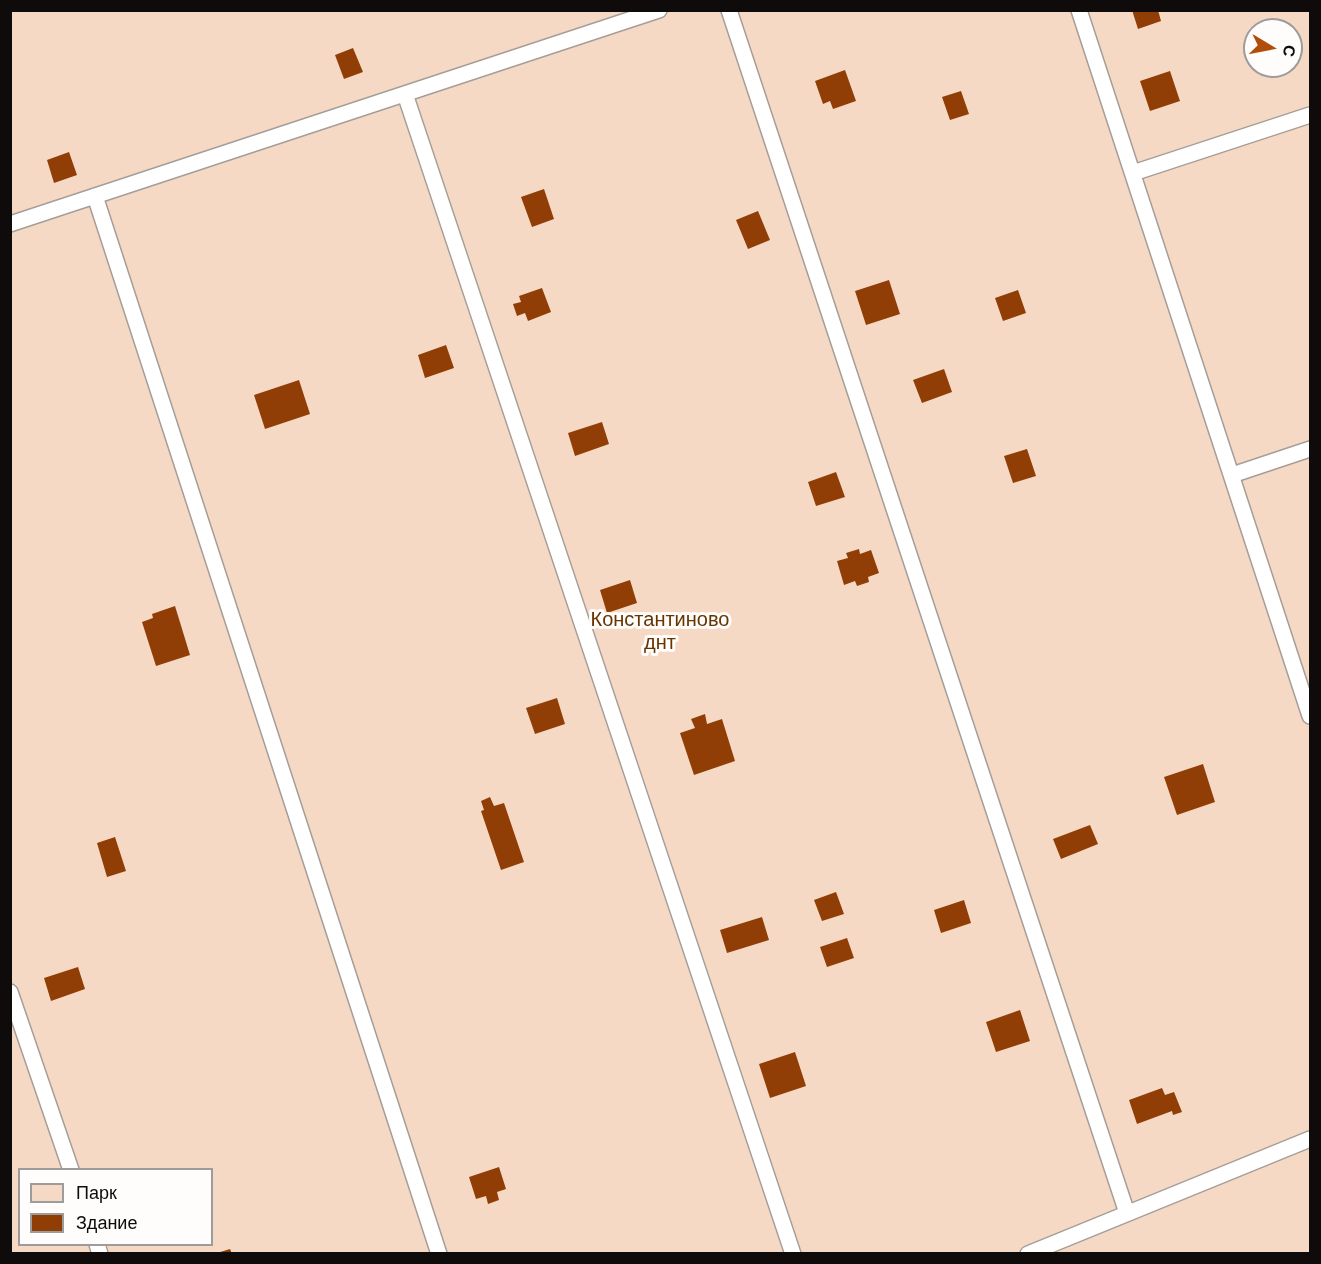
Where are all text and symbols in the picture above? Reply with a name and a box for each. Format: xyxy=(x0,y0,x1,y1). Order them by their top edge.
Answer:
north arrow xyxy=(1243,18,1303,78)
text: С xyxy=(1280,44,1299,58)
park label: Константиново днт xyxy=(591,608,729,655)
legend xyxy=(18,1168,213,1246)
text: Парк xyxy=(76,1183,117,1203)
text: Здание xyxy=(76,1213,137,1233)

